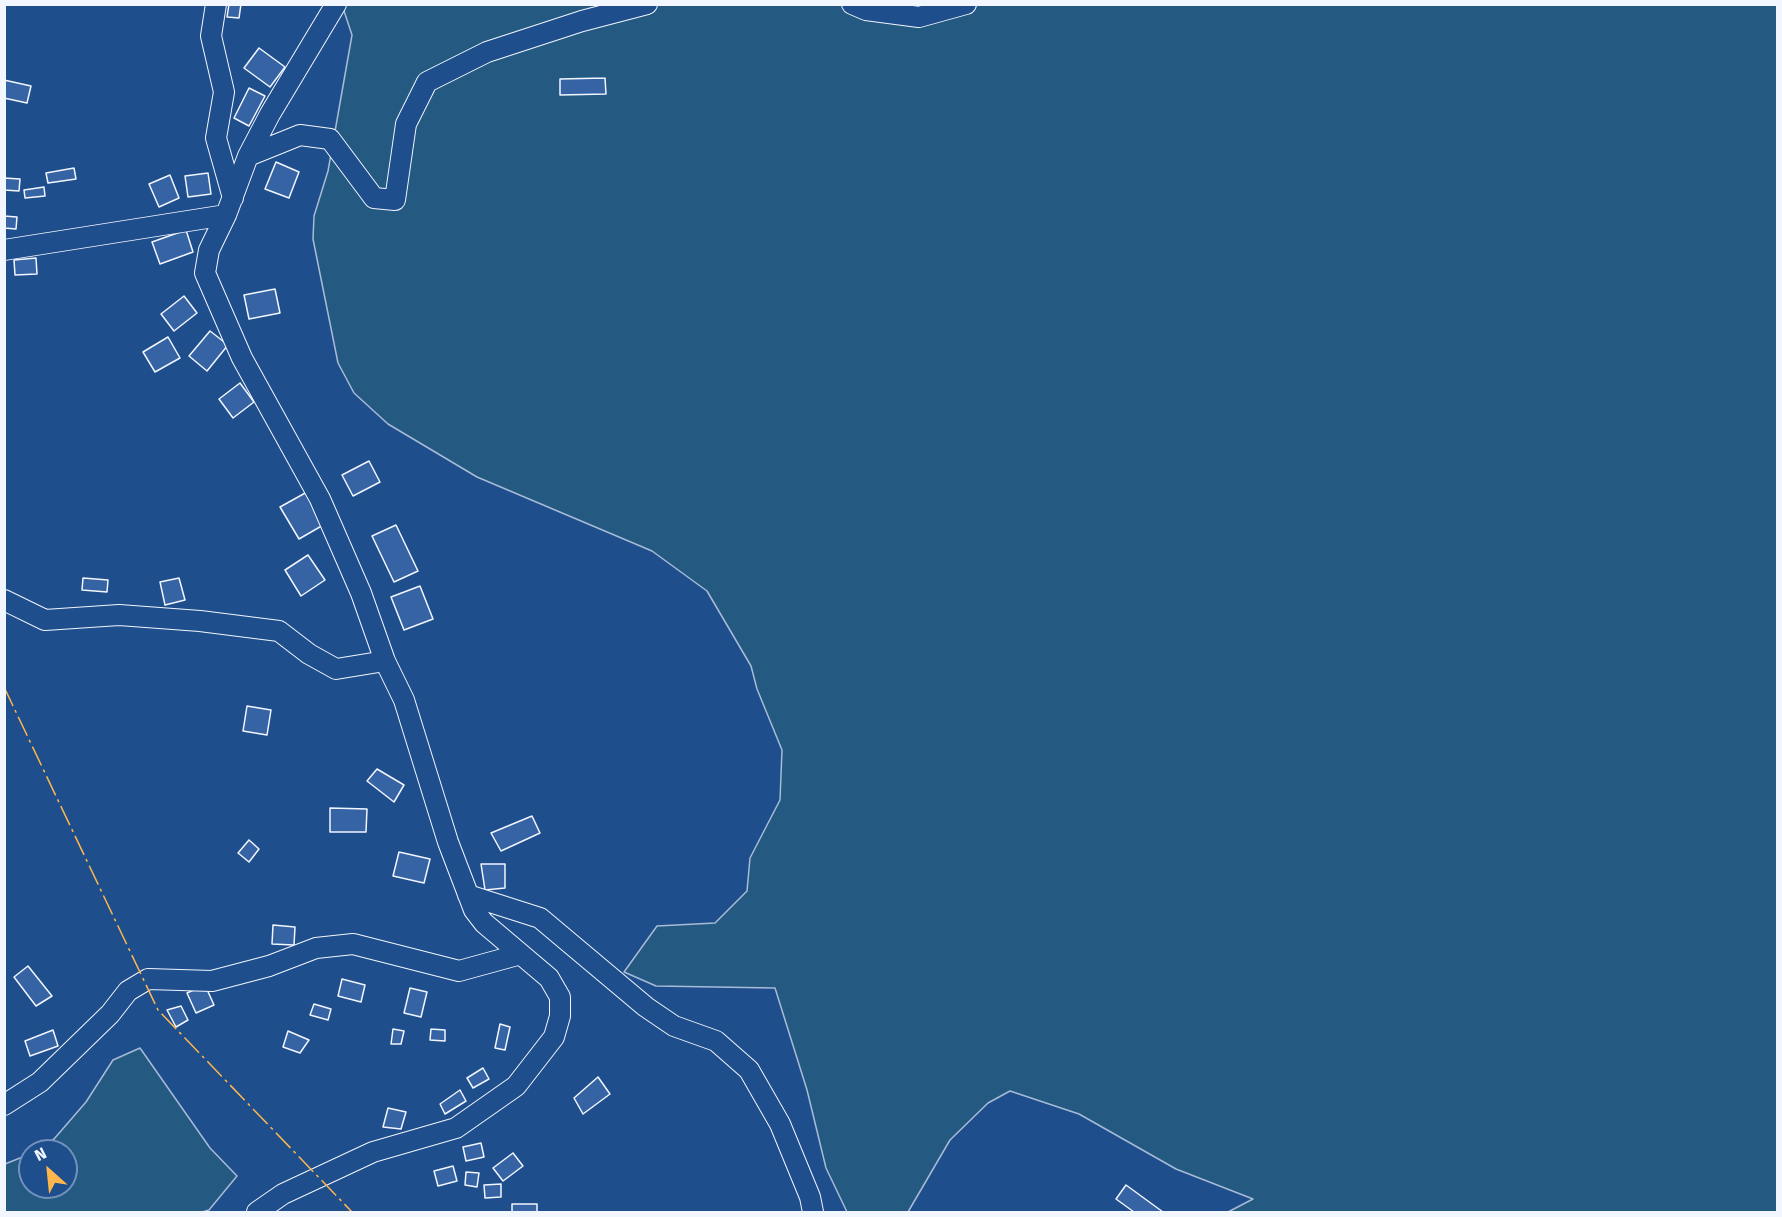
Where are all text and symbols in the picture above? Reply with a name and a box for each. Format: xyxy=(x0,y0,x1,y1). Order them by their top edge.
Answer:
north arrow xyxy=(18,1139,78,1199)
text: N xyxy=(31,1143,50,1165)

